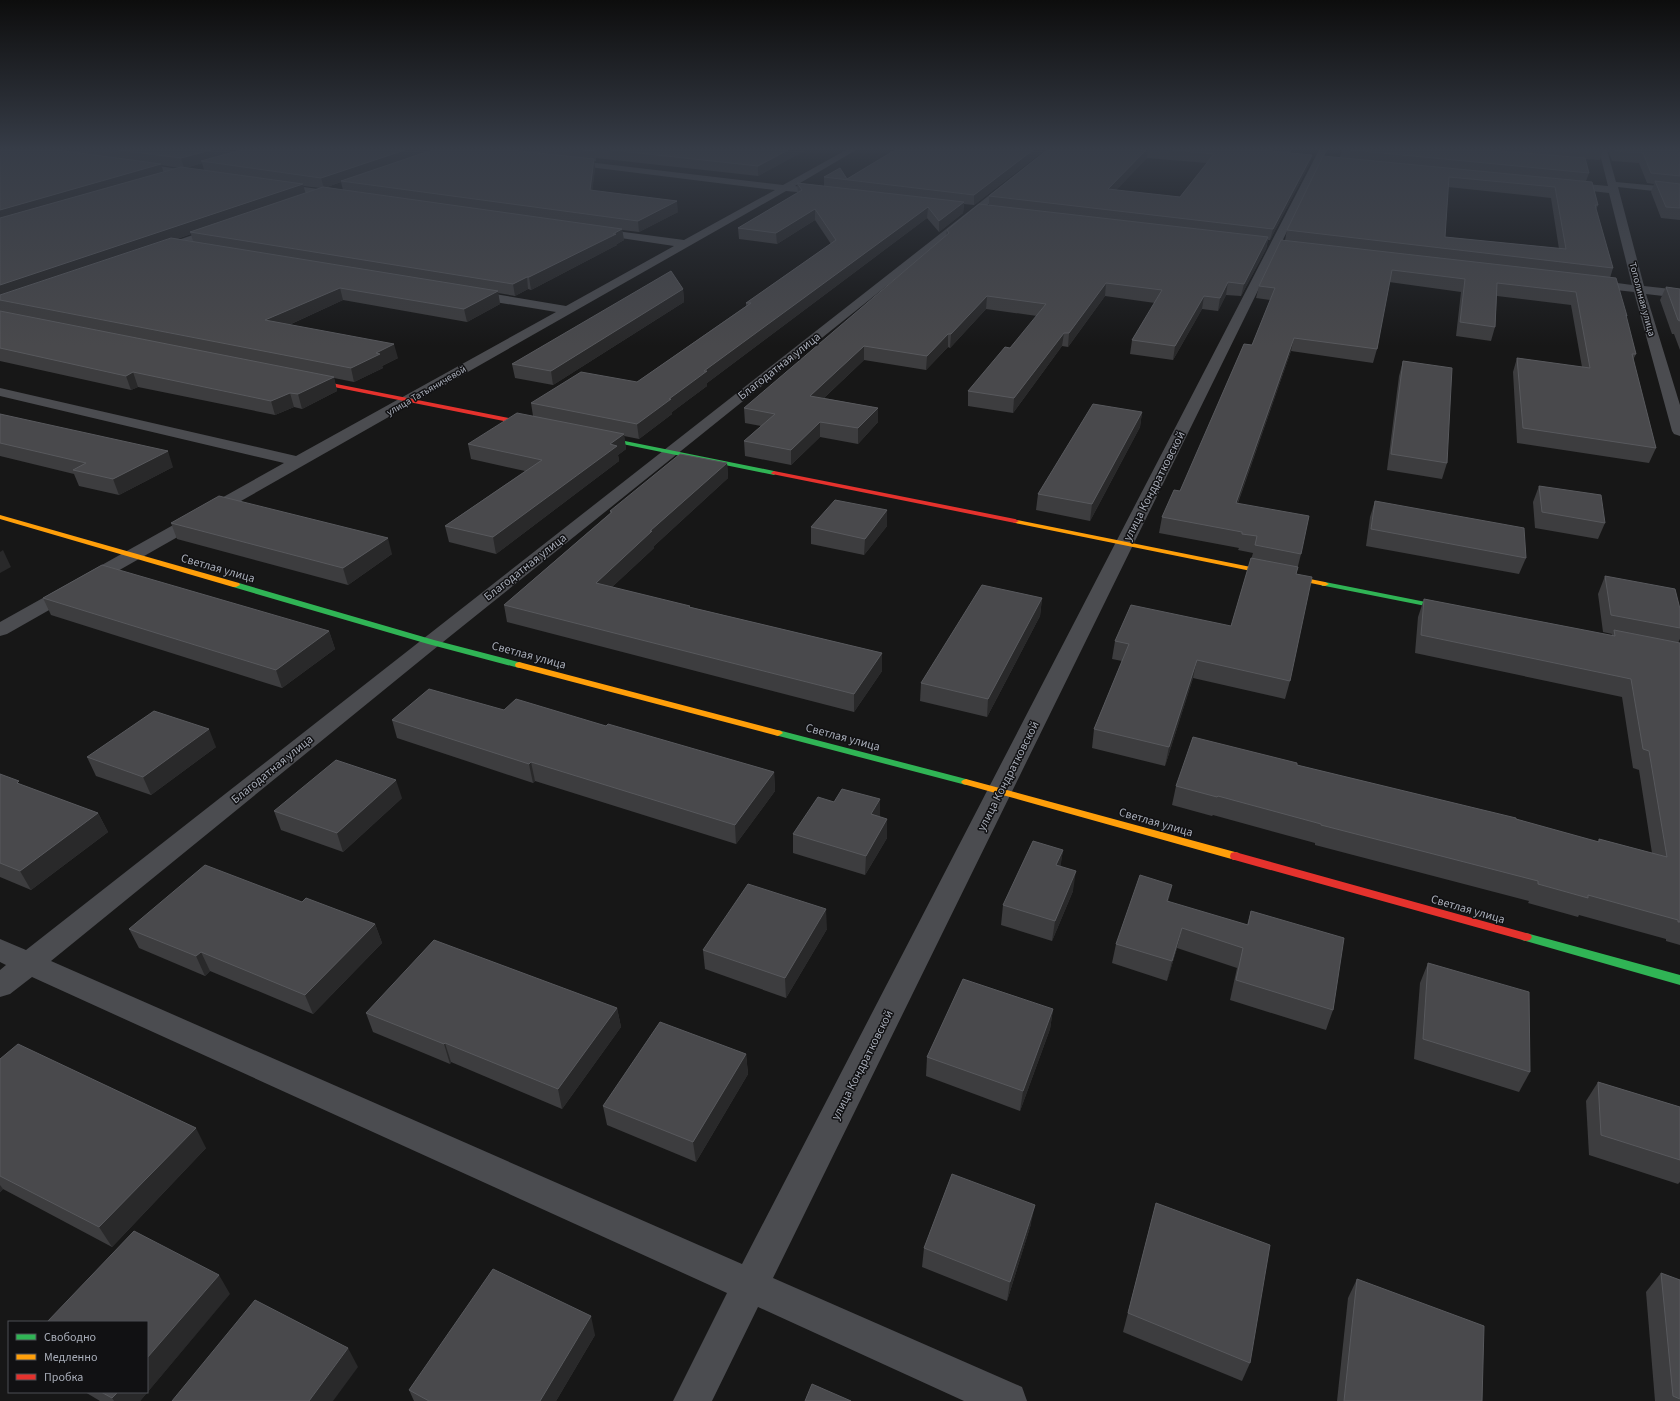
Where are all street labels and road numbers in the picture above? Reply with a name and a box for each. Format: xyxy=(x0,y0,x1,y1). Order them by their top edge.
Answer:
street label: Тополиная улица xyxy=(1625,261,1659,338)
street label: Благодатная улица xyxy=(734,329,824,404)
street label: улица Татьяничевой xyxy=(384,362,469,419)
street label: улица Кондратковской xyxy=(1119,428,1190,544)
street label: Благодатная улица xyxy=(480,530,570,605)
street label: Светлая улица xyxy=(179,550,257,587)
street label: Светлая улица xyxy=(490,637,568,674)
street label: улица Кондратковской xyxy=(973,718,1044,834)
street label: Светлая улица xyxy=(804,719,882,756)
street label: Благодатная улица xyxy=(228,731,317,808)
street label: Светлая улица xyxy=(1117,804,1195,841)
street label: Светлая улица xyxy=(1429,891,1507,928)
street label: улица Кондратковской xyxy=(827,1007,898,1123)

